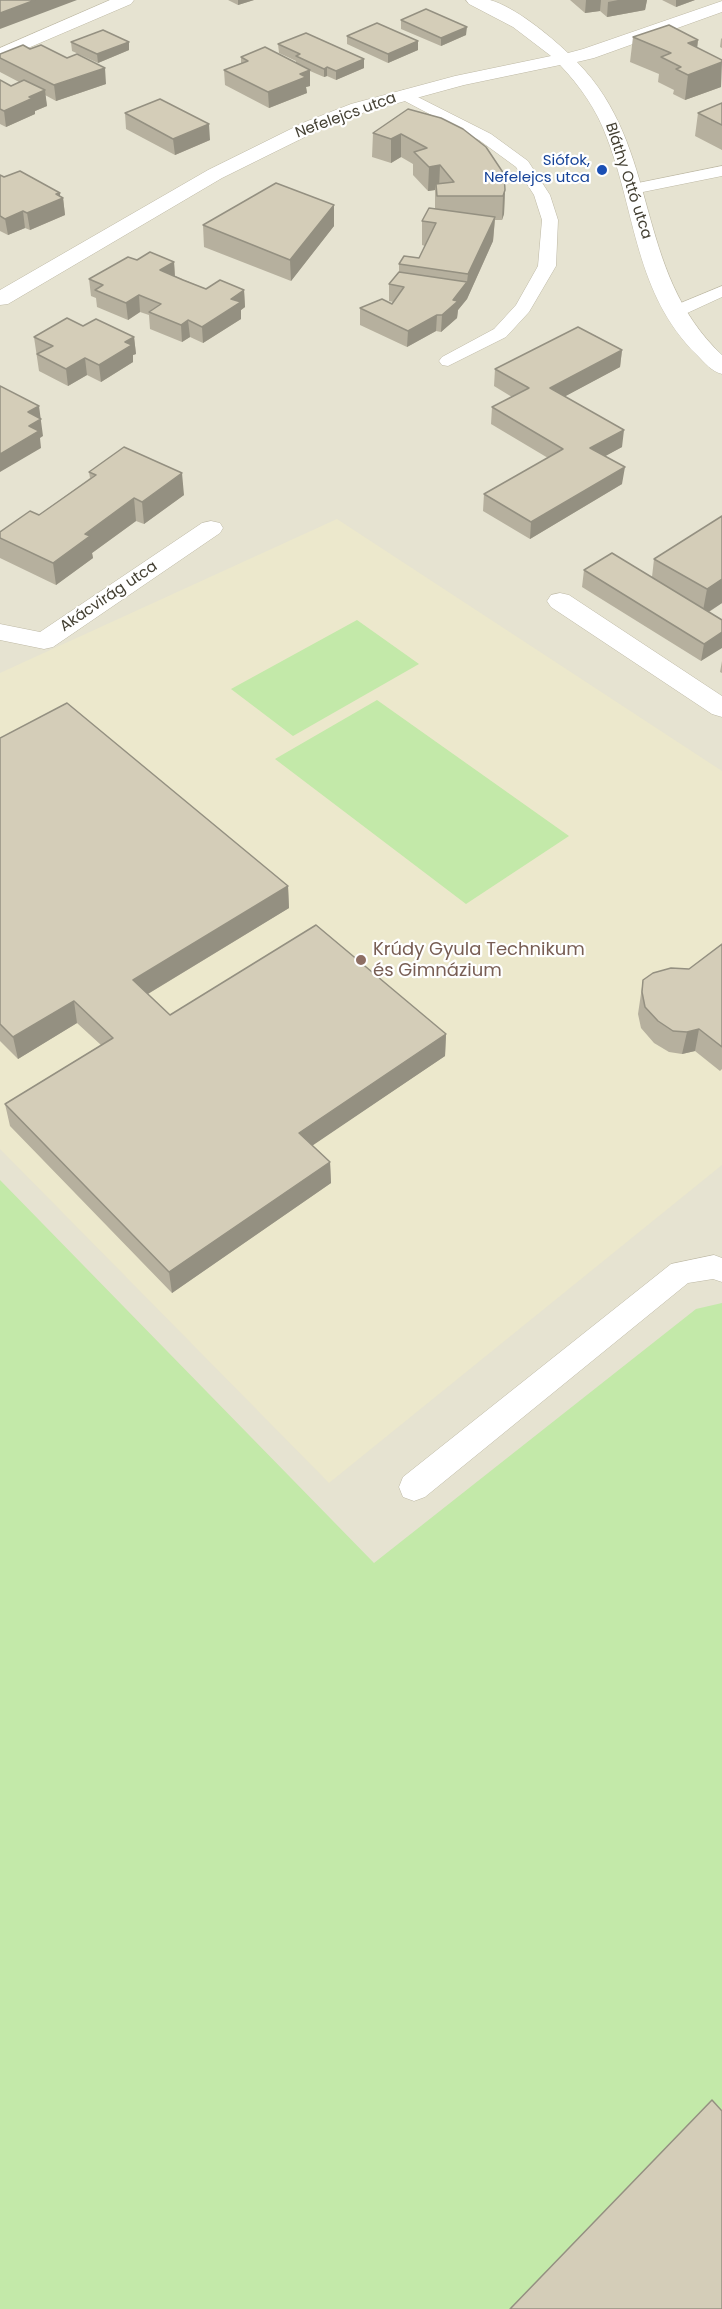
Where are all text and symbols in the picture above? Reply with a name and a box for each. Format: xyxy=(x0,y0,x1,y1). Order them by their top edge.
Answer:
street label: Nefelejcs utca xyxy=(293,89,399,143)
street label: Bláthy Ottó utca xyxy=(601,121,655,241)
place label: Siófok, Nefelejcs utca xyxy=(484,152,590,187)
marker: Siófok, Nefelejcs utca xyxy=(595,163,609,177)
street label: Akácvirág utca xyxy=(57,558,161,636)
place label: Krúdy Gyula Technikum és Gimnázium xyxy=(373,939,585,982)
marker: Krúdy Gyula Technikum és Gimnázium xyxy=(354,953,368,967)

